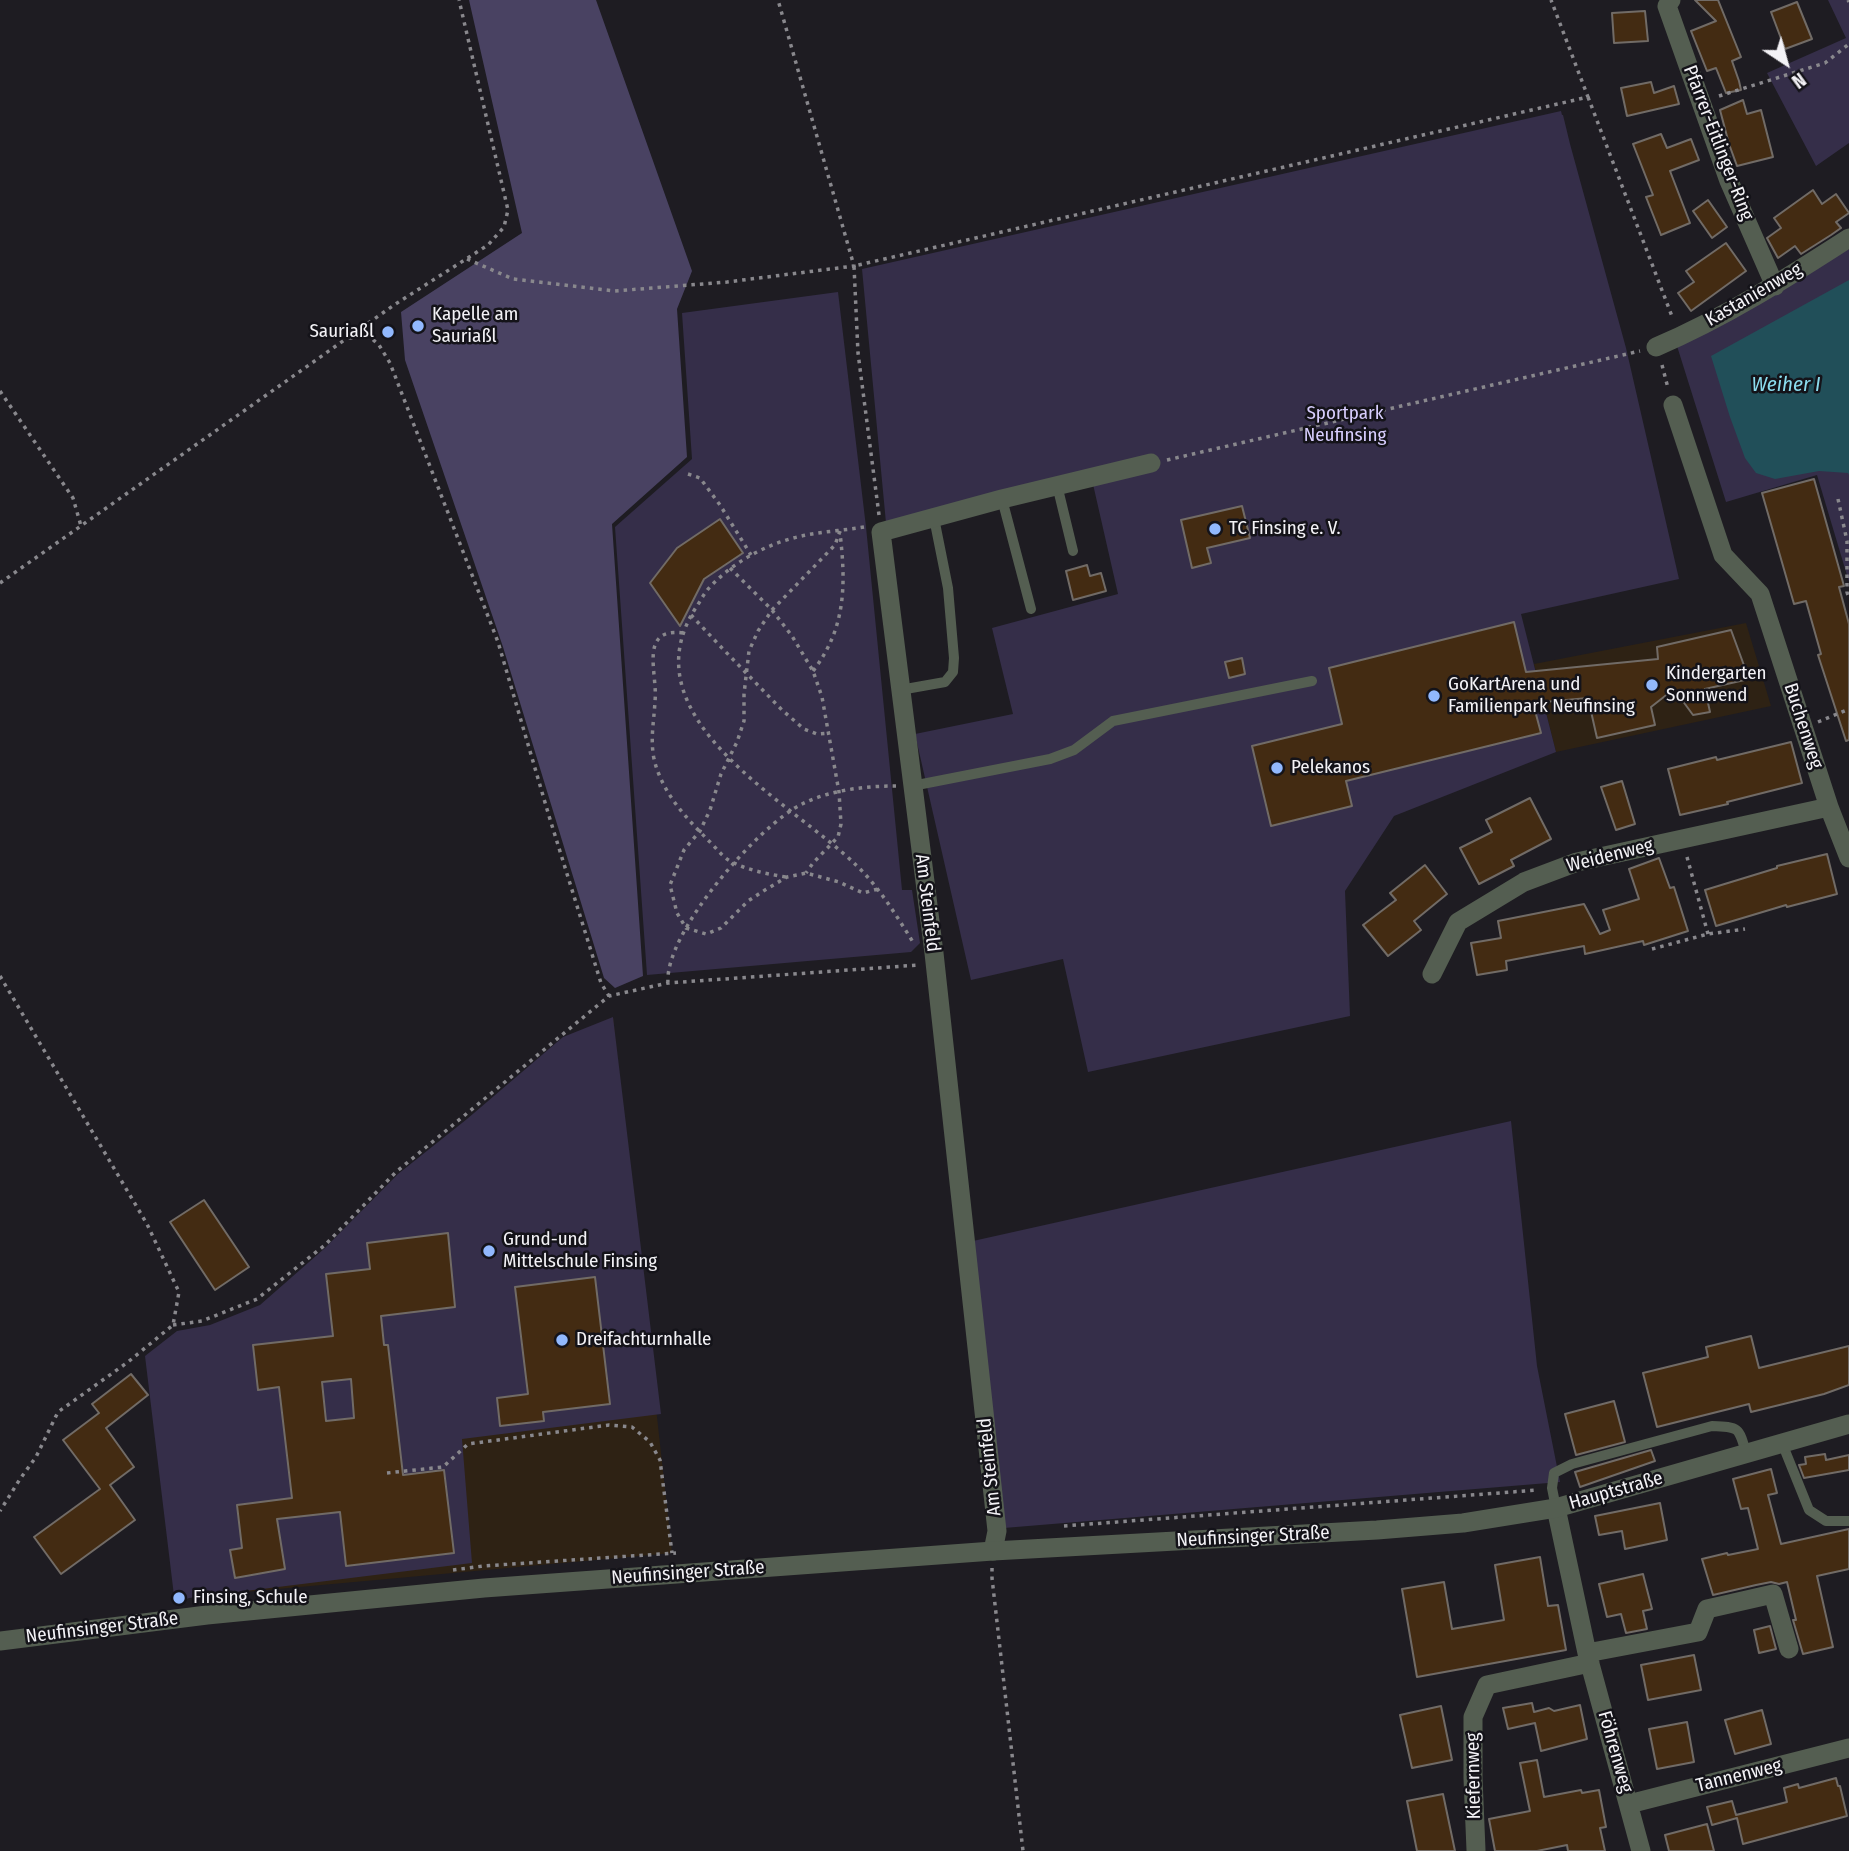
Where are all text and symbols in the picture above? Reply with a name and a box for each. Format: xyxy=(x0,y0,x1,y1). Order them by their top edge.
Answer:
north arrow xyxy=(1751,28,1821,98)
street label: Pfarrer-Eitlinger-Ring xyxy=(1678,62,1758,224)
text: N xyxy=(1787,68,1810,93)
street label: Kastanienweg xyxy=(1702,258,1806,332)
place label: Kapelle am Sauriaßl xyxy=(432,304,518,348)
marker: Kapelle am Sauriaßl xyxy=(410,318,426,334)
place label: Sauriaßl xyxy=(309,321,374,343)
marker: Sauriaßl xyxy=(380,324,396,340)
water label: Weiher I xyxy=(1751,372,1821,398)
park label: Sportpark Neufinsing xyxy=(1304,403,1386,447)
place label: TC Finsing e. V. xyxy=(1229,518,1341,540)
marker: TC Finsing e. V. xyxy=(1207,521,1223,537)
place label: Kindergarten Sonnwend xyxy=(1666,663,1767,707)
place label: GoKartArena und Familienpark Neufinsing xyxy=(1448,674,1635,718)
marker: Kindergarten Sonnwend xyxy=(1644,677,1660,693)
street label: Buchenweg xyxy=(1778,680,1828,772)
marker: GoKartArena und Familienpark Neufinsing xyxy=(1426,688,1442,704)
place label: Pelekanos xyxy=(1291,757,1370,779)
marker: Pelekanos xyxy=(1269,760,1285,776)
street label: Weidenweg xyxy=(1564,834,1656,878)
street label: Am Steinfeld xyxy=(910,853,944,953)
place label: Grund-und Mittelschule Finsing xyxy=(503,1229,657,1273)
marker: Grund-und Mittelschule Finsing xyxy=(481,1243,497,1259)
place label: Dreifachturnhalle xyxy=(576,1329,711,1351)
marker: Dreifachturnhalle xyxy=(554,1332,570,1348)
street label: Am Steinfeld xyxy=(974,1417,1006,1517)
street label: Hauptstraße xyxy=(1567,1467,1665,1515)
street label: Neufinsinger Straße xyxy=(1176,1522,1330,1552)
street label: Neufinsinger Straße xyxy=(611,1556,765,1590)
place label: Finsing, Schule xyxy=(193,1587,308,1609)
marker: Finsing, Schule xyxy=(171,1590,187,1606)
street label: Neufinsinger Straße xyxy=(24,1607,180,1649)
street label: Föhrenweg xyxy=(1592,1709,1638,1795)
street label: Kiefernweg xyxy=(1462,1732,1486,1820)
street label: Tannenweg xyxy=(1694,1754,1784,1798)

